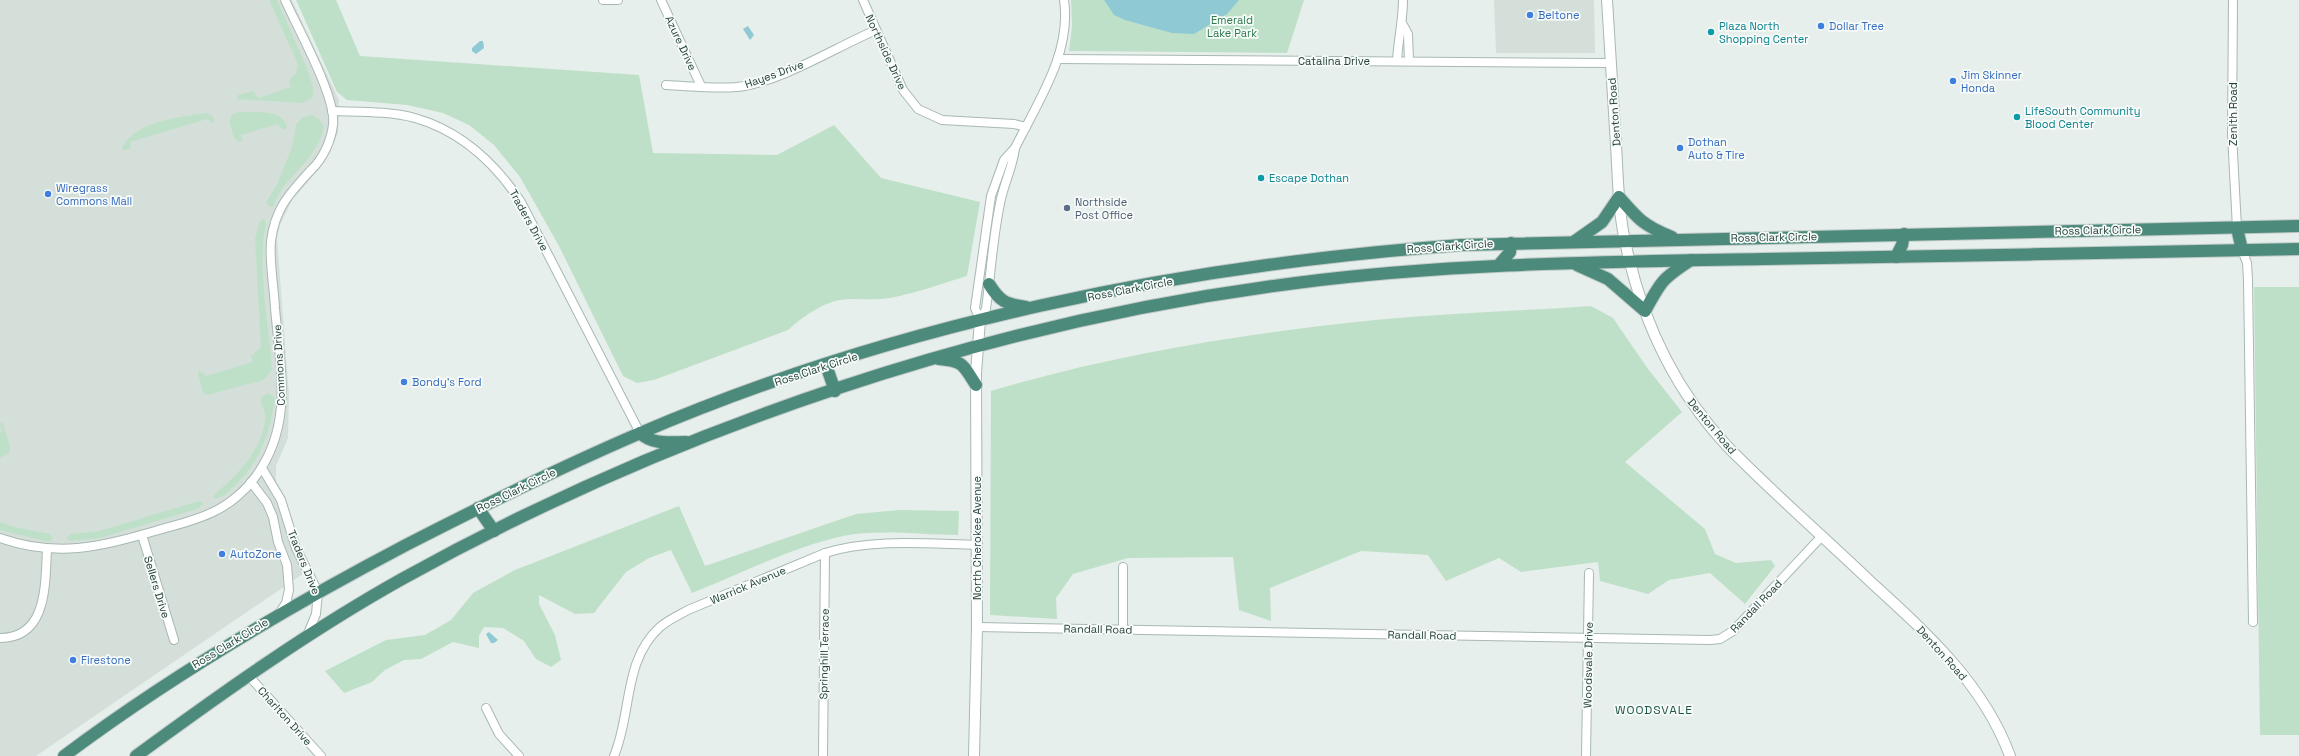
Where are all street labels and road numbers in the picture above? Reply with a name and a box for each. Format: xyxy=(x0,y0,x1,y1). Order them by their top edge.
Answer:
street label: Northside Drive xyxy=(862,12,910,92)
street label: Azure Drive xyxy=(662,13,700,73)
street label: Catalina Drive xyxy=(1298,54,1370,68)
street label: Hayes Drive xyxy=(743,57,805,91)
street label: Denton Road xyxy=(1605,77,1623,147)
street label: Zenith Road xyxy=(2226,82,2240,146)
street label: Traders Drive xyxy=(506,187,552,253)
street label: Ross Clark Circle xyxy=(2055,222,2141,238)
street label: Ross Clark Circle xyxy=(1731,229,1817,245)
street label: Ross Clark Circle xyxy=(1406,236,1494,256)
street label: Ross Clark Circle xyxy=(1086,274,1174,304)
street label: Commons Drive xyxy=(270,324,288,406)
street label: Ross Clark Circle xyxy=(773,349,859,389)
street label: Denton Road xyxy=(1685,395,1739,457)
street label: Ross Clark Circle xyxy=(474,465,558,515)
street label: North Cherokee Avenue xyxy=(970,476,984,600)
street label: Traders Drive xyxy=(285,528,323,596)
street label: Sellers Drive xyxy=(141,554,173,620)
street label: Warrick Avenue xyxy=(708,563,788,607)
street label: Randall Road xyxy=(1727,576,1785,636)
street label: Springhill Terrace xyxy=(816,608,832,700)
street label: Ross Clark Circle xyxy=(189,615,271,671)
street label: Randall Road xyxy=(1064,621,1132,637)
street label: Woodsvale Drive xyxy=(1580,622,1596,708)
street label: Denton Road xyxy=(1914,623,1970,683)
street label: Randall Road xyxy=(1388,627,1456,643)
street label: Charlton Drive xyxy=(255,684,315,748)

